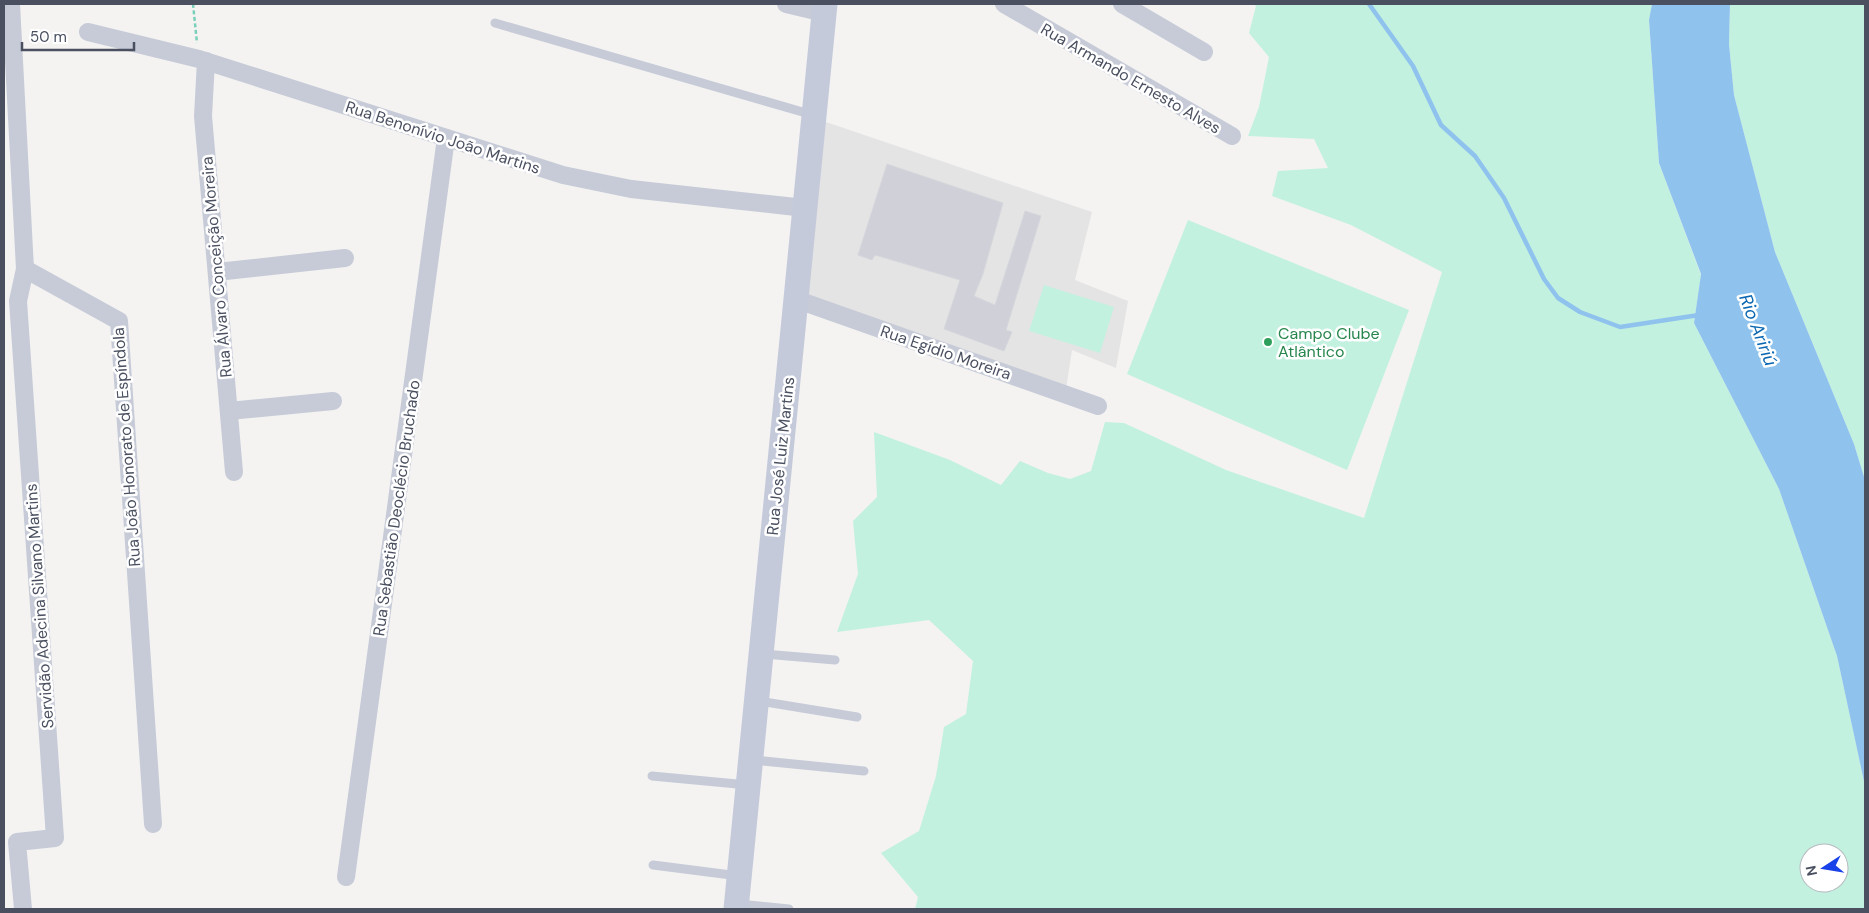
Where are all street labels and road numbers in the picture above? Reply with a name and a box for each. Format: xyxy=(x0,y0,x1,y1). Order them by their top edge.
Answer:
street label: Rua Armando Ernesto Alves xyxy=(1037,18,1224,139)
street label: Rua Benonívio João Martins xyxy=(343,96,543,179)
street label: Rua Álvaro Conceição Moreira xyxy=(196,156,237,378)
street label: Rua Egídio Moreira xyxy=(878,320,1014,385)
street label: Rua João Honorato de Espíndola xyxy=(108,327,145,567)
street label: Rua José Luiz Martins xyxy=(762,376,799,536)
street label: Rua Sebastião Deoclécio Bruchado xyxy=(368,379,425,637)
street label: Servidão Adecina Silvano Martins xyxy=(20,483,59,729)

